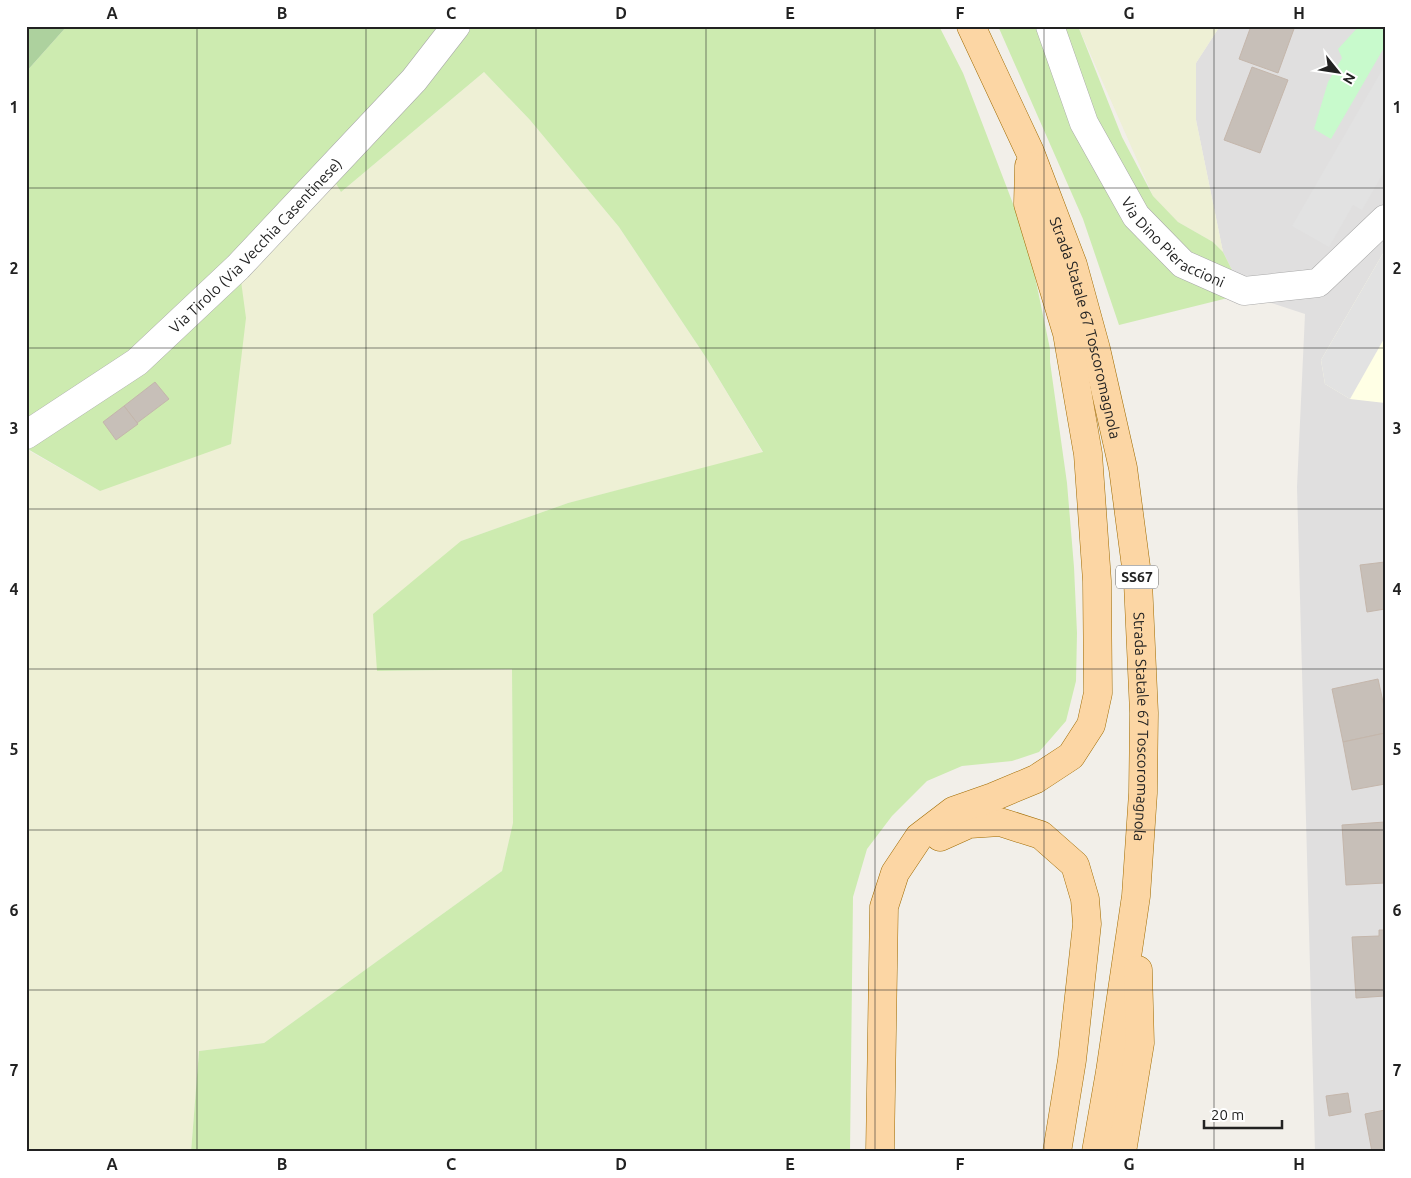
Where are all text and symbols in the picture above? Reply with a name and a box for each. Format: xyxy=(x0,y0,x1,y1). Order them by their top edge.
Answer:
text: A xyxy=(106,4,118,22)
text: B xyxy=(277,4,287,22)
text: C xyxy=(446,4,456,22)
text: D xyxy=(615,4,627,22)
text: E xyxy=(785,4,795,22)
text: F xyxy=(956,4,965,22)
text: G xyxy=(1123,4,1135,22)
text: H xyxy=(1293,4,1305,22)
north arrow xyxy=(1314,48,1364,98)
text: N xyxy=(1340,70,1359,87)
text: 1 xyxy=(9,98,19,116)
text: 1 xyxy=(1392,98,1402,116)
street label: Via Tirolo (Via Vecchia Casentinese) xyxy=(165,154,345,336)
street label: Via Dino Pieraccioni xyxy=(1118,194,1227,290)
street label: Strada Statale 67 Toscoromagnola xyxy=(1047,214,1125,440)
text: 2 xyxy=(9,259,19,277)
text: 2 xyxy=(1392,259,1402,277)
text: 3 xyxy=(9,419,19,437)
text: 3 xyxy=(1392,419,1402,437)
road number: SS67 xyxy=(1116,566,1158,588)
text: 4 xyxy=(9,580,19,598)
text: 4 xyxy=(1392,580,1402,598)
street label: Strada Statale 67 Toscoromagnola xyxy=(1131,612,1153,842)
text: 5 xyxy=(9,740,19,758)
text: 5 xyxy=(1392,740,1402,758)
text: 6 xyxy=(9,901,19,919)
text: 6 xyxy=(1392,901,1402,919)
text: 7 xyxy=(9,1061,19,1079)
text: 7 xyxy=(1392,1061,1402,1079)
scale bar xyxy=(1204,1098,1281,1130)
text: 20 m xyxy=(1211,1106,1244,1123)
text: A xyxy=(106,1155,118,1173)
text: B xyxy=(277,1155,287,1173)
text: C xyxy=(446,1155,456,1173)
text: D xyxy=(615,1155,627,1173)
text: E xyxy=(785,1155,795,1173)
text: F xyxy=(956,1155,965,1173)
text: G xyxy=(1123,1155,1135,1173)
text: H xyxy=(1293,1155,1305,1173)

